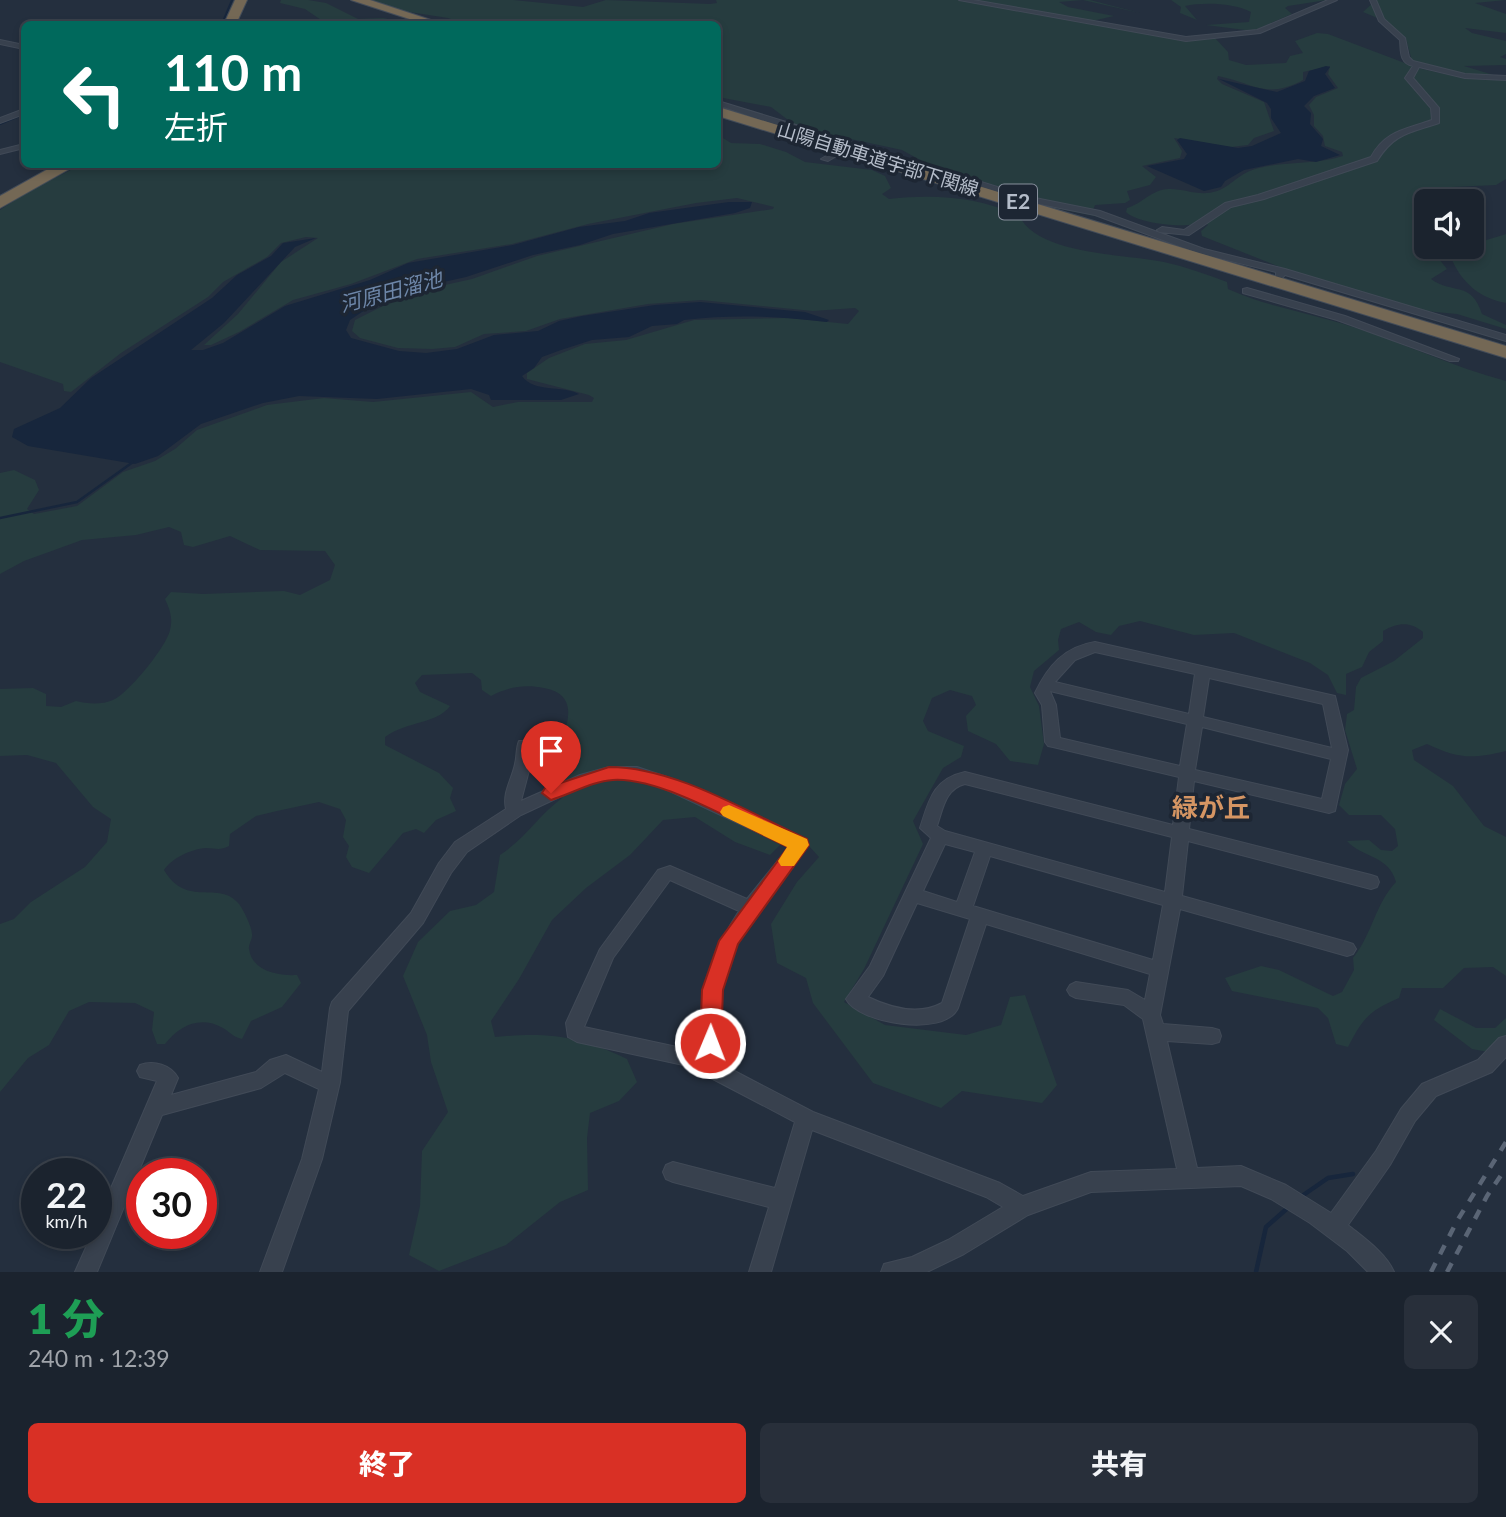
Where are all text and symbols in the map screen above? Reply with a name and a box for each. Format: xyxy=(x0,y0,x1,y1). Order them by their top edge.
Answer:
text: 110 m xyxy=(164,43,302,101)
icon: left xyxy=(49,49,140,140)
text: 左折 xyxy=(164,107,228,146)
street label: 山陽自動車道宇部下関線 xyxy=(775,117,981,200)
road number: E2 xyxy=(999,184,1037,220)
map controls xyxy=(1414,189,1484,259)
button: sound xyxy=(1414,189,1484,259)
water label: 河原田溜池 xyxy=(337,264,446,316)
pin xyxy=(521,721,581,793)
icon: arrive xyxy=(532,732,570,770)
district label: 緑が丘 xyxy=(1172,791,1250,823)
position arrow xyxy=(673,1006,747,1080)
speed limit sign: 30 xyxy=(126,1158,217,1249)
text: 22 xyxy=(46,1173,87,1215)
text: km/h xyxy=(45,1210,88,1232)
text: 1 分 xyxy=(28,1293,104,1343)
button: close xyxy=(1404,1295,1478,1369)
text: 240 m · 12:39 xyxy=(28,1344,170,1372)
button: 終了 xyxy=(28,1423,746,1503)
button: 共有 xyxy=(760,1423,1478,1503)

